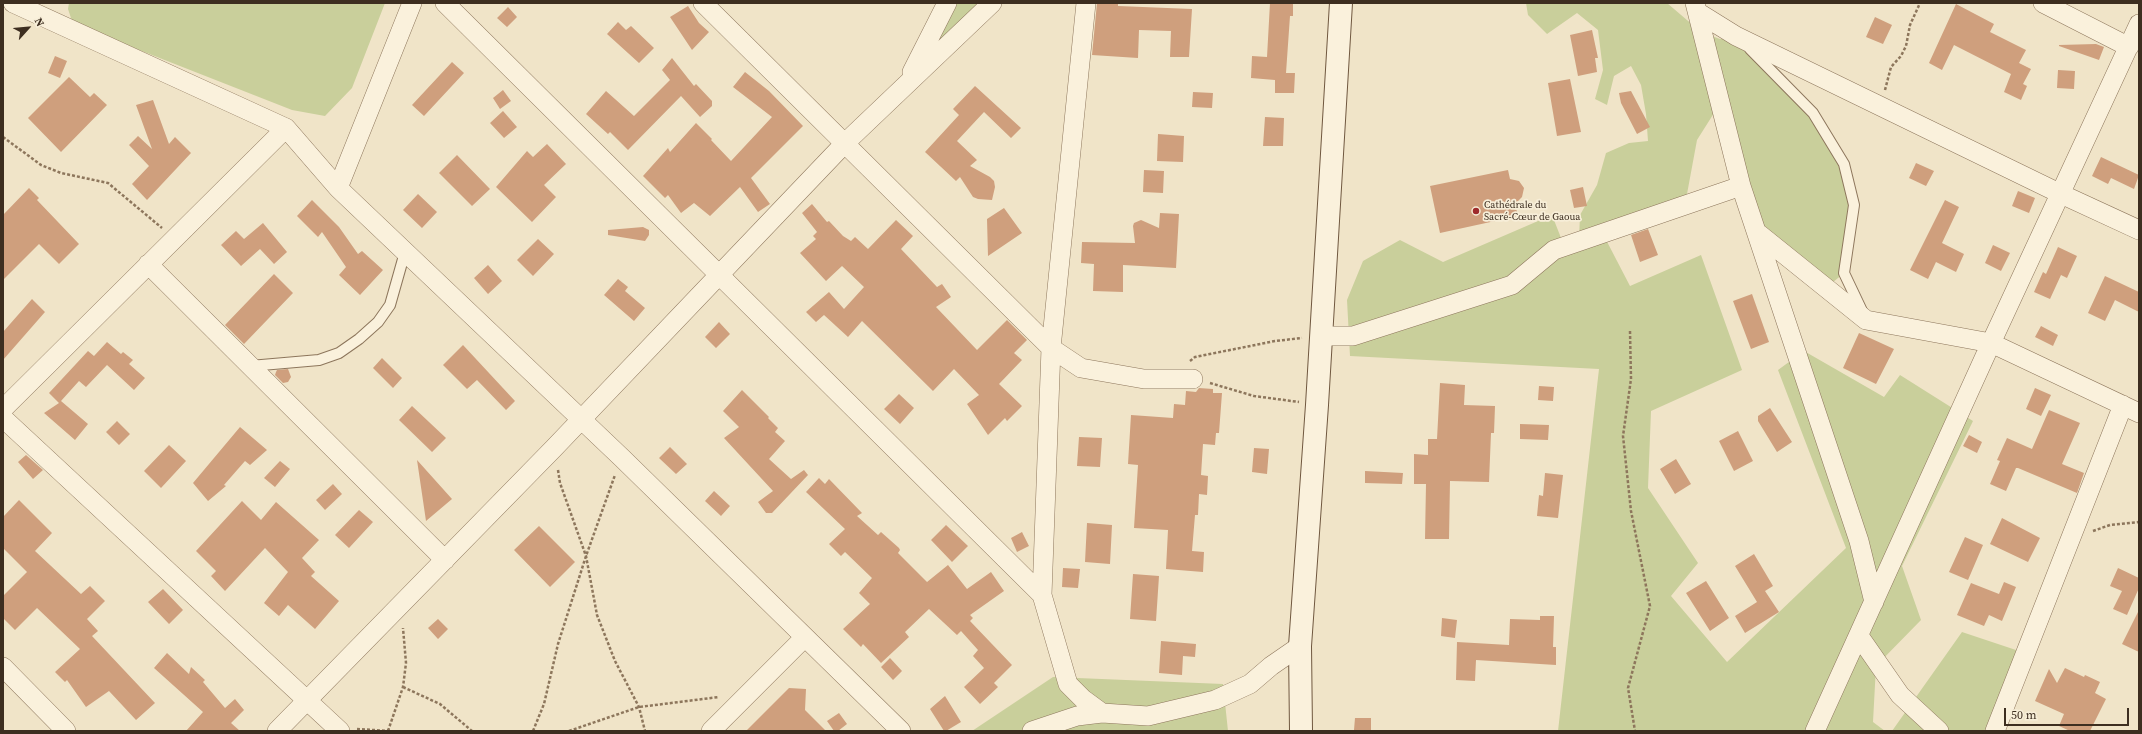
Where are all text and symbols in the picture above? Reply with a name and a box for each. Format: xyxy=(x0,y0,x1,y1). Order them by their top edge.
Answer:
north arrow xyxy=(8,8,48,48)
text: N xyxy=(31,15,48,29)
place label: Cathédrale du Sacré-Cœur de Gaoua xyxy=(1484,199,1580,222)
marker: Cathédrale du Sacré-Cœur de Gaoua xyxy=(1471,206,1481,216)
scale bar xyxy=(2006,700,2131,726)
text: 50 m xyxy=(2011,707,2037,723)

